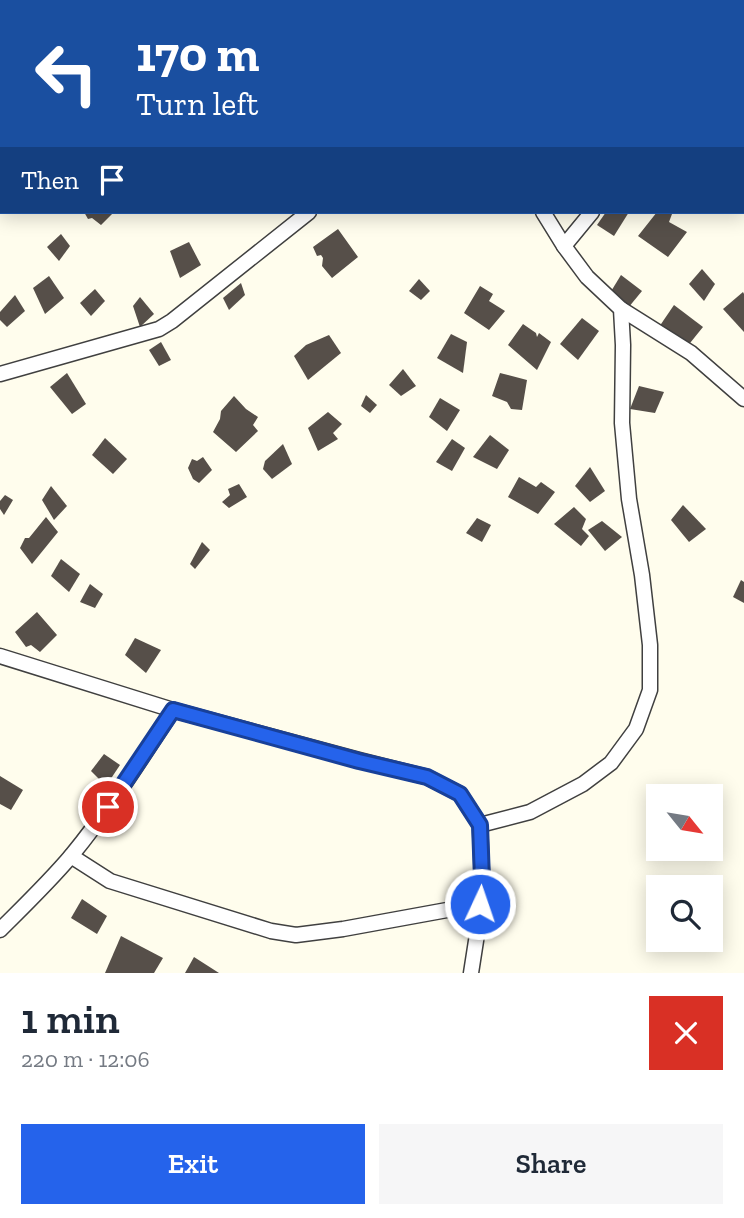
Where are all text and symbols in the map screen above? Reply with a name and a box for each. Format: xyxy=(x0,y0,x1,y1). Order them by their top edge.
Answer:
text: 170 m xyxy=(136,25,259,84)
icon: left xyxy=(21,28,112,119)
text: Turn left xyxy=(136,85,258,123)
icon: arrive xyxy=(93,161,131,199)
text: Then xyxy=(21,164,79,196)
pin xyxy=(78,777,138,837)
north arrow xyxy=(646,784,723,861)
map controls xyxy=(646,784,723,952)
icon: arrive xyxy=(89,788,127,826)
position arrow xyxy=(443,867,517,941)
button: search xyxy=(646,875,723,952)
text: 1 min xyxy=(21,993,120,1044)
button: close xyxy=(649,996,723,1070)
text: 220 m · 12:06 xyxy=(21,1045,150,1073)
button: Exit xyxy=(21,1124,365,1204)
button: Share xyxy=(379,1124,723,1204)

